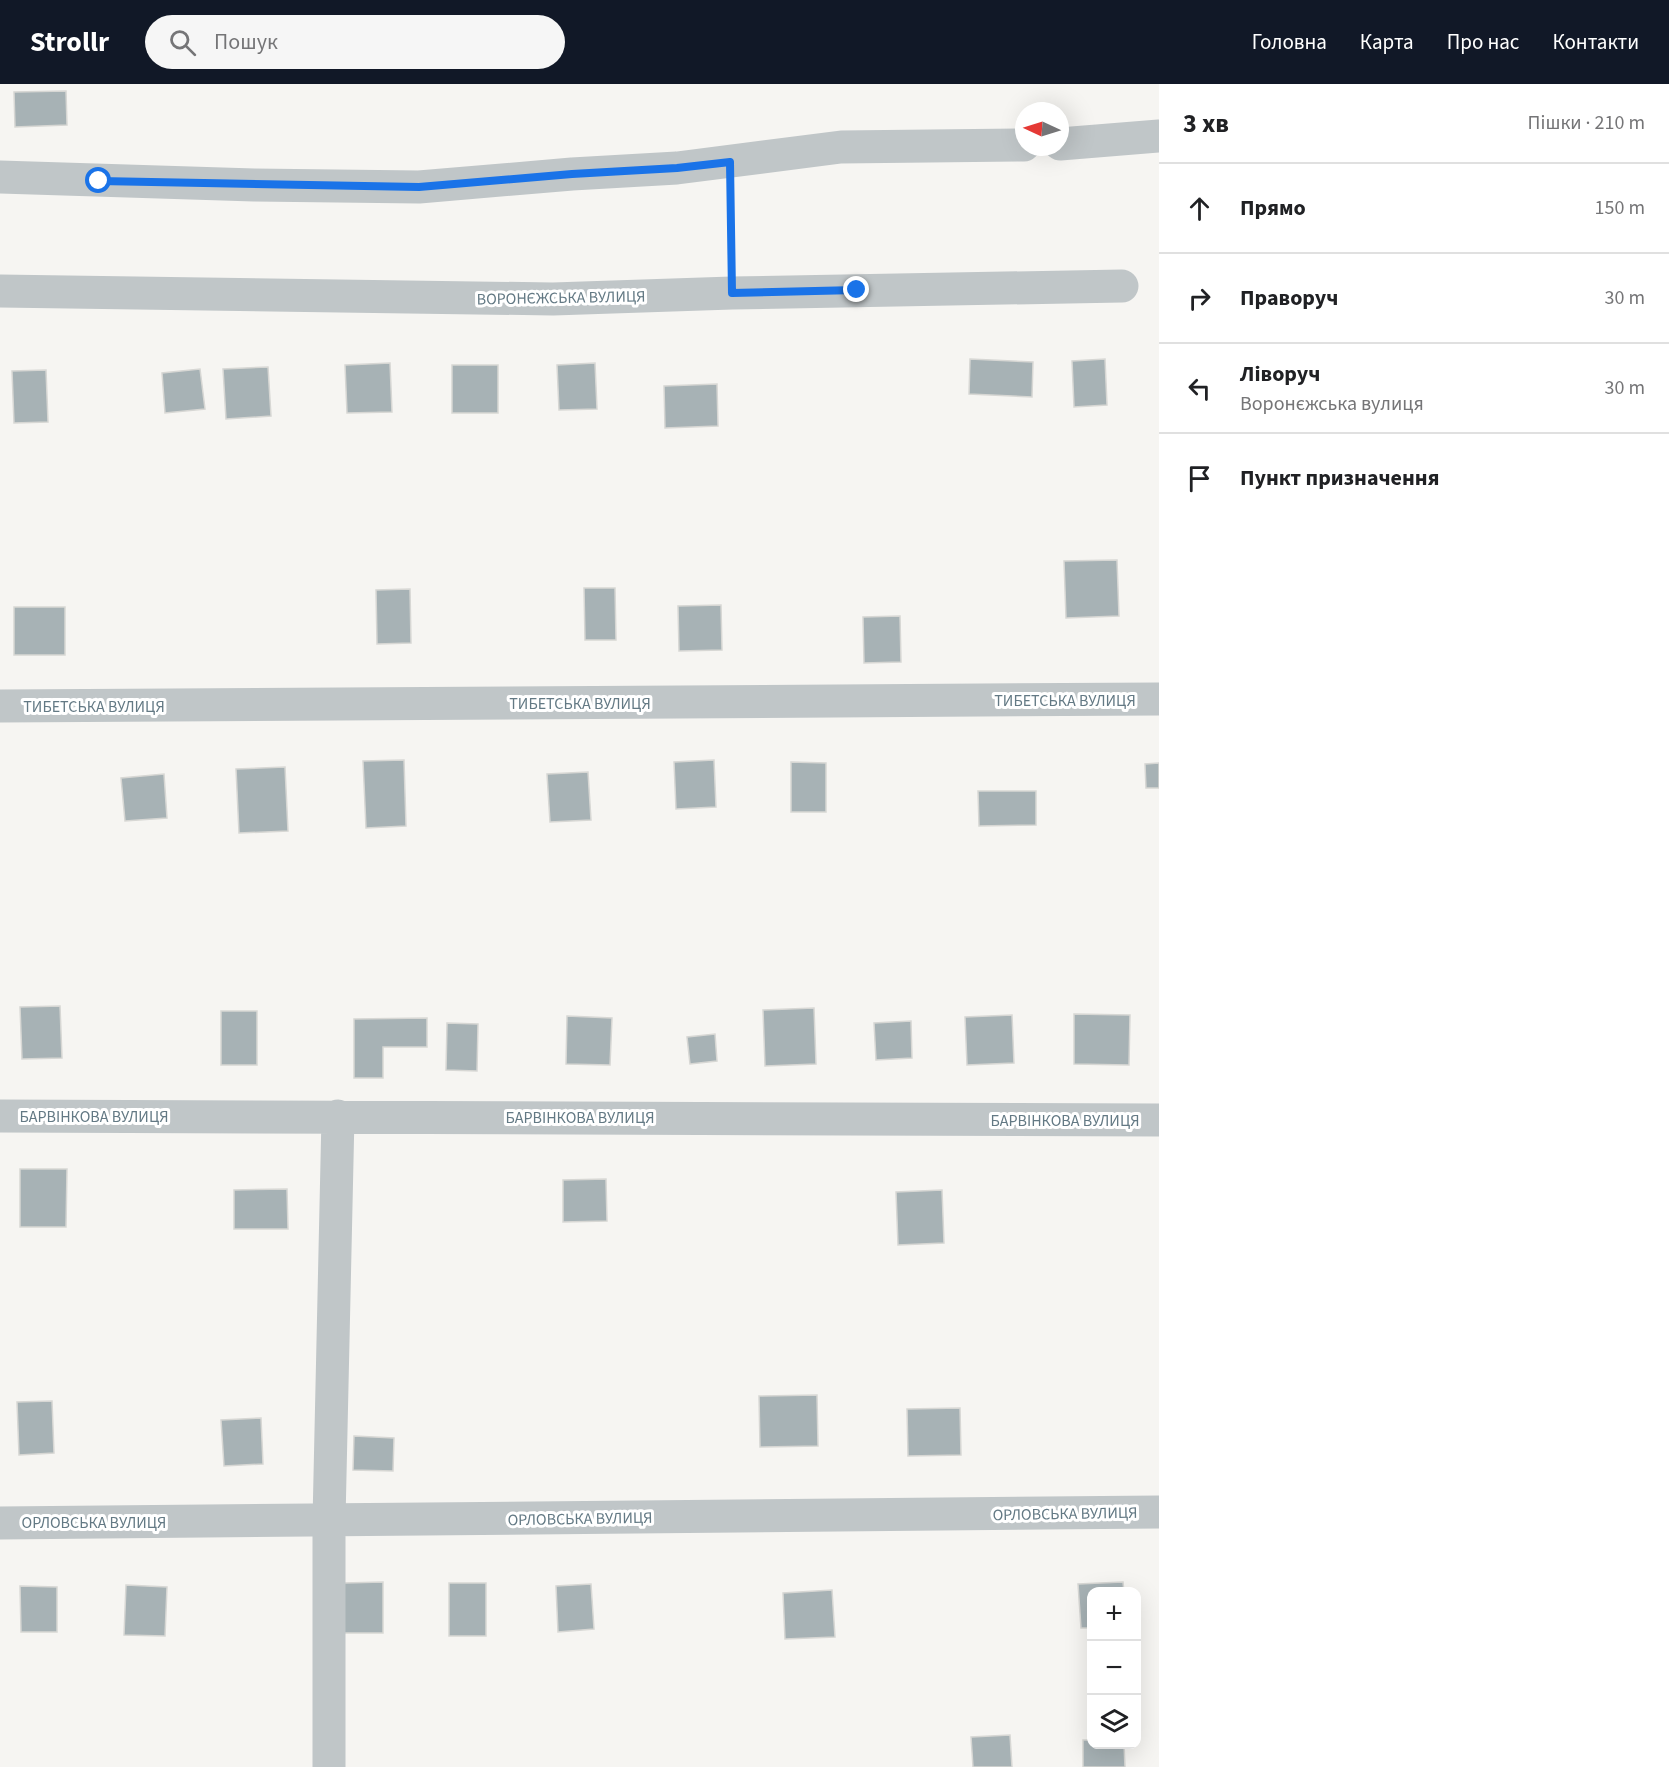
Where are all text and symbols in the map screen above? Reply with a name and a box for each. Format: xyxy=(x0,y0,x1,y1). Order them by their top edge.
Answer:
search box xyxy=(145,15,565,69)
text: Strollr xyxy=(30,22,109,62)
icon: search xyxy=(166,26,199,59)
text: Пошук xyxy=(214,26,278,58)
text: Головна xyxy=(1252,27,1327,57)
text: Карта xyxy=(1360,27,1414,57)
text: Про нас xyxy=(1447,27,1519,57)
text: Контакти xyxy=(1552,27,1639,57)
north arrow xyxy=(1015,102,1069,156)
text: 3 хв xyxy=(1183,105,1229,142)
text: Пішки · 210 m xyxy=(1528,109,1645,137)
route start xyxy=(85,167,111,193)
icon: ahead xyxy=(1183,192,1216,225)
text: Прямо xyxy=(1240,192,1306,224)
text: 150 m xyxy=(1595,194,1645,222)
route end xyxy=(843,276,869,302)
icon: right xyxy=(1183,282,1216,315)
text: Праворуч xyxy=(1240,282,1338,314)
text: 30 m xyxy=(1605,284,1645,312)
street label: ВОРОНЄЖСЬКА ВУЛИЦЯ xyxy=(476,286,646,310)
text: Ліворуч xyxy=(1240,358,1320,390)
icon: left xyxy=(1183,372,1216,405)
text: 30 m xyxy=(1605,374,1645,402)
text: Воронєжська вулиця xyxy=(1240,390,1424,418)
icon: arrive xyxy=(1183,462,1216,495)
text: Пункт призначення xyxy=(1240,462,1440,494)
street label: ТИБЕТСЬКА ВУЛИЦЯ xyxy=(994,690,1136,712)
street label: ТИБЕТСЬКА ВУЛИЦЯ xyxy=(509,693,651,715)
street label: ТИБЕТСЬКА ВУЛИЦЯ xyxy=(23,696,165,718)
street label: БАРВІНКОВА ВУЛИЦЯ xyxy=(20,1106,168,1128)
street label: БАРВІНКОВА ВУЛИЦЯ xyxy=(506,1107,654,1129)
street label: БАРВІНКОВА ВУЛИЦЯ xyxy=(991,1110,1139,1132)
street label: ОРЛОВСЬКА ВУЛИЦЯ xyxy=(992,1502,1138,1526)
street label: ОРЛОВСЬКА ВУЛИЦЯ xyxy=(507,1507,653,1531)
street label: ОРЛОВСЬКА ВУЛИЦЯ xyxy=(22,1512,166,1534)
map controls xyxy=(1087,1587,1141,1749)
button: + xyxy=(1087,1587,1141,1641)
button: − xyxy=(1087,1641,1141,1695)
button: layers xyxy=(1087,1695,1141,1749)

